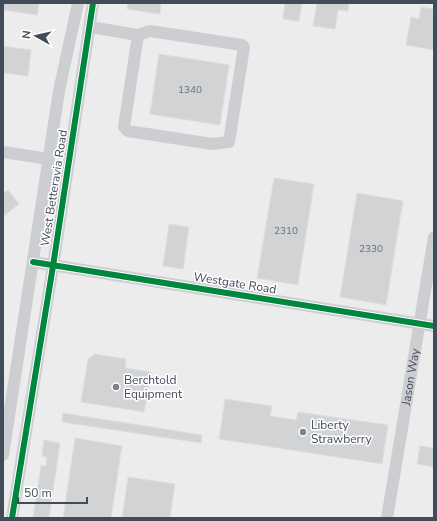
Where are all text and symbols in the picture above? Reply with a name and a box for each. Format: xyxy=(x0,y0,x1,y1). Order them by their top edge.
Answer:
north arrow xyxy=(16,16,56,56)
text: N xyxy=(19,30,35,40)
house number: 1340 xyxy=(178,83,202,97)
street label: West Betteravia Road xyxy=(37,129,71,247)
house number: 2310 xyxy=(274,224,298,238)
house number: 2330 xyxy=(359,242,383,256)
street label: Westgate Road xyxy=(192,269,278,297)
street label: Jason Way xyxy=(398,346,423,408)
place label: Berchtold Equipment xyxy=(124,372,183,402)
marker: Berchtold Equipment xyxy=(111,382,121,392)
place label: Liberty Strawberry xyxy=(311,417,373,447)
marker: Liberty Strawberry xyxy=(298,427,308,437)
scale bar xyxy=(18,479,87,505)
text: 50 m xyxy=(24,485,52,501)

